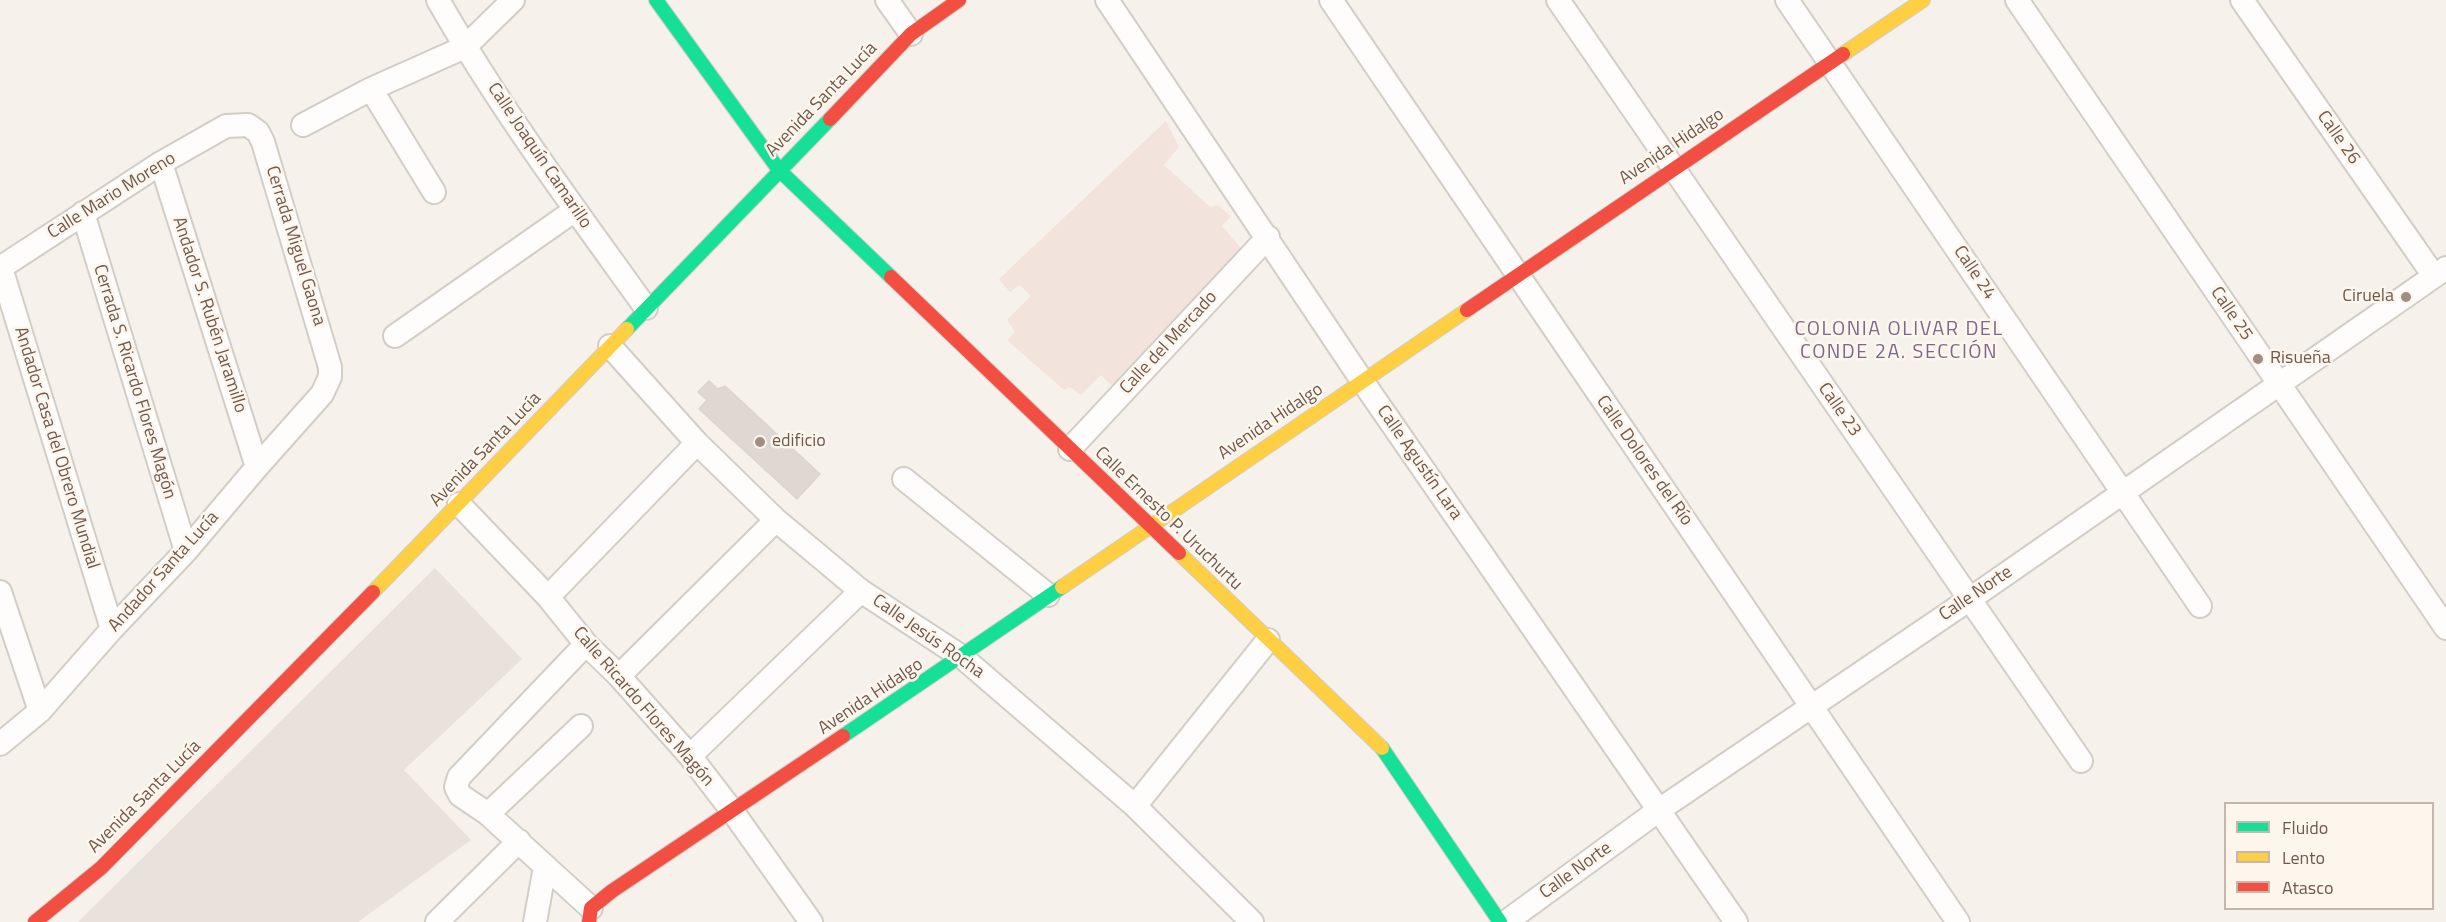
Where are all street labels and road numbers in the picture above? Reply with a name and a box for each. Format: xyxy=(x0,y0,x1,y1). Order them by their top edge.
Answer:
street label: Avenida Santa Lucía xyxy=(762,38,882,162)
street label: Calle Joaquín Camarillo xyxy=(482,79,596,233)
street label: Avenida Hidalgo xyxy=(1616,104,1728,190)
street label: Calle 26 xyxy=(2312,107,2364,169)
street label: Calle Mario Moreno xyxy=(44,148,180,244)
street label: Cerrada Miguel Gaona xyxy=(260,163,330,329)
street label: Andador S. Rubén Jaramillo xyxy=(167,214,251,416)
street label: Calle 24 xyxy=(1948,242,2000,304)
street label: Cerrada S. Ricardo Flores Magón xyxy=(88,262,180,502)
street label: Calle 25 xyxy=(2205,283,2257,345)
street label: Calle del Mercado xyxy=(1116,287,1222,399)
street label: Andador Casa del Obrero Mundial xyxy=(9,324,103,572)
street label: Avenida Hidalgo xyxy=(1215,379,1327,465)
street label: Calle 23 xyxy=(1813,379,1865,441)
street label: Avenida Santa Lucía xyxy=(426,388,546,512)
street label: Calle Dolores del Río xyxy=(1591,392,1697,530)
street label: Calle Agustín Lara xyxy=(1372,402,1466,524)
street label: Calle Ernesto P. Uruchurtu xyxy=(1090,443,1246,595)
street label: Andador Santa Lucía xyxy=(104,507,224,637)
street label: Calle Norte xyxy=(1935,562,2017,626)
street label: Calle Jesús Rocha xyxy=(868,590,988,684)
street label: Calle Ricardo Flores Magón xyxy=(568,623,718,791)
street label: Avenida Hidalgo xyxy=(815,654,927,740)
street label: Avenida Santa Lucía xyxy=(84,736,206,858)
street label: Calle Norte xyxy=(1536,838,1616,904)

